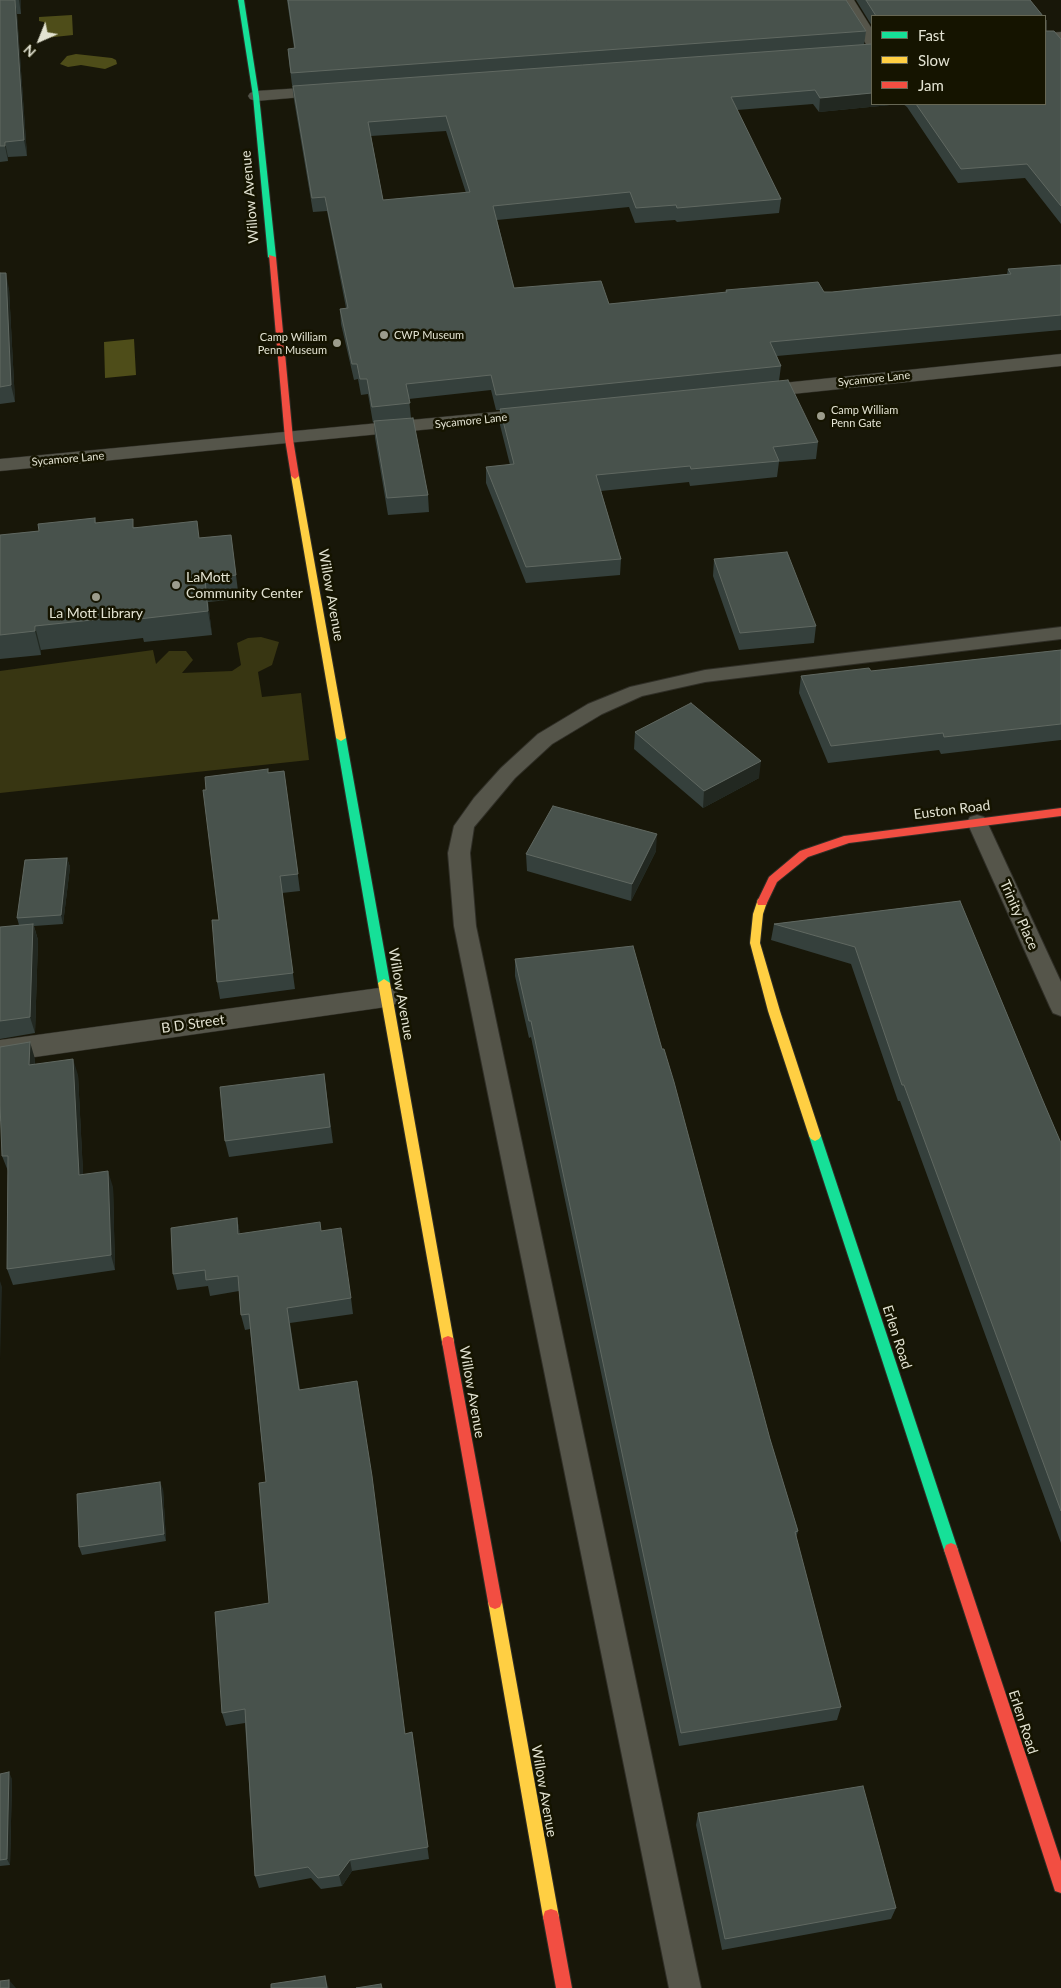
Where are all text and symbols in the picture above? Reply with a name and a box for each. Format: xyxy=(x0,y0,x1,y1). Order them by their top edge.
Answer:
north arrow xyxy=(15,15,65,65)
legend xyxy=(871,15,1046,105)
text: Fast xyxy=(918,26,945,44)
text: N xyxy=(19,41,39,61)
text: Slow xyxy=(918,51,950,69)
text: Jam xyxy=(918,76,944,94)
street label: Willow Avenue xyxy=(238,150,262,244)
place label: CWP Museum xyxy=(394,328,464,342)
marker: CWP Museum xyxy=(378,329,390,341)
place label: Camp William Penn Museum xyxy=(258,330,327,356)
marker: Camp William Penn Museum xyxy=(331,337,343,349)
street label: Sycamore Lane xyxy=(837,369,911,389)
place label: Camp William Penn Gate xyxy=(831,403,898,429)
marker: Camp William Penn Gate xyxy=(815,410,827,422)
street label: Sycamore Lane xyxy=(434,411,508,431)
street label: Sycamore Lane xyxy=(31,449,105,469)
street label: Willow Avenue xyxy=(315,548,347,642)
place label: LaMott Community Center xyxy=(186,569,303,602)
marker: LaMott Community Center xyxy=(170,579,182,591)
marker: La Mott Library xyxy=(90,591,102,603)
place label: La Mott Library xyxy=(49,605,143,621)
street label: Euston Road xyxy=(913,797,991,823)
street label: Trinity Place xyxy=(996,877,1042,953)
street label: Willow Avenue xyxy=(385,947,417,1041)
street label: B D Street xyxy=(160,1011,226,1037)
street label: Erlen Road xyxy=(879,1303,915,1371)
street label: Willow Avenue xyxy=(456,1345,488,1439)
street label: Erlen Road xyxy=(1005,1688,1041,1756)
street label: Willow Avenue xyxy=(528,1744,560,1838)

